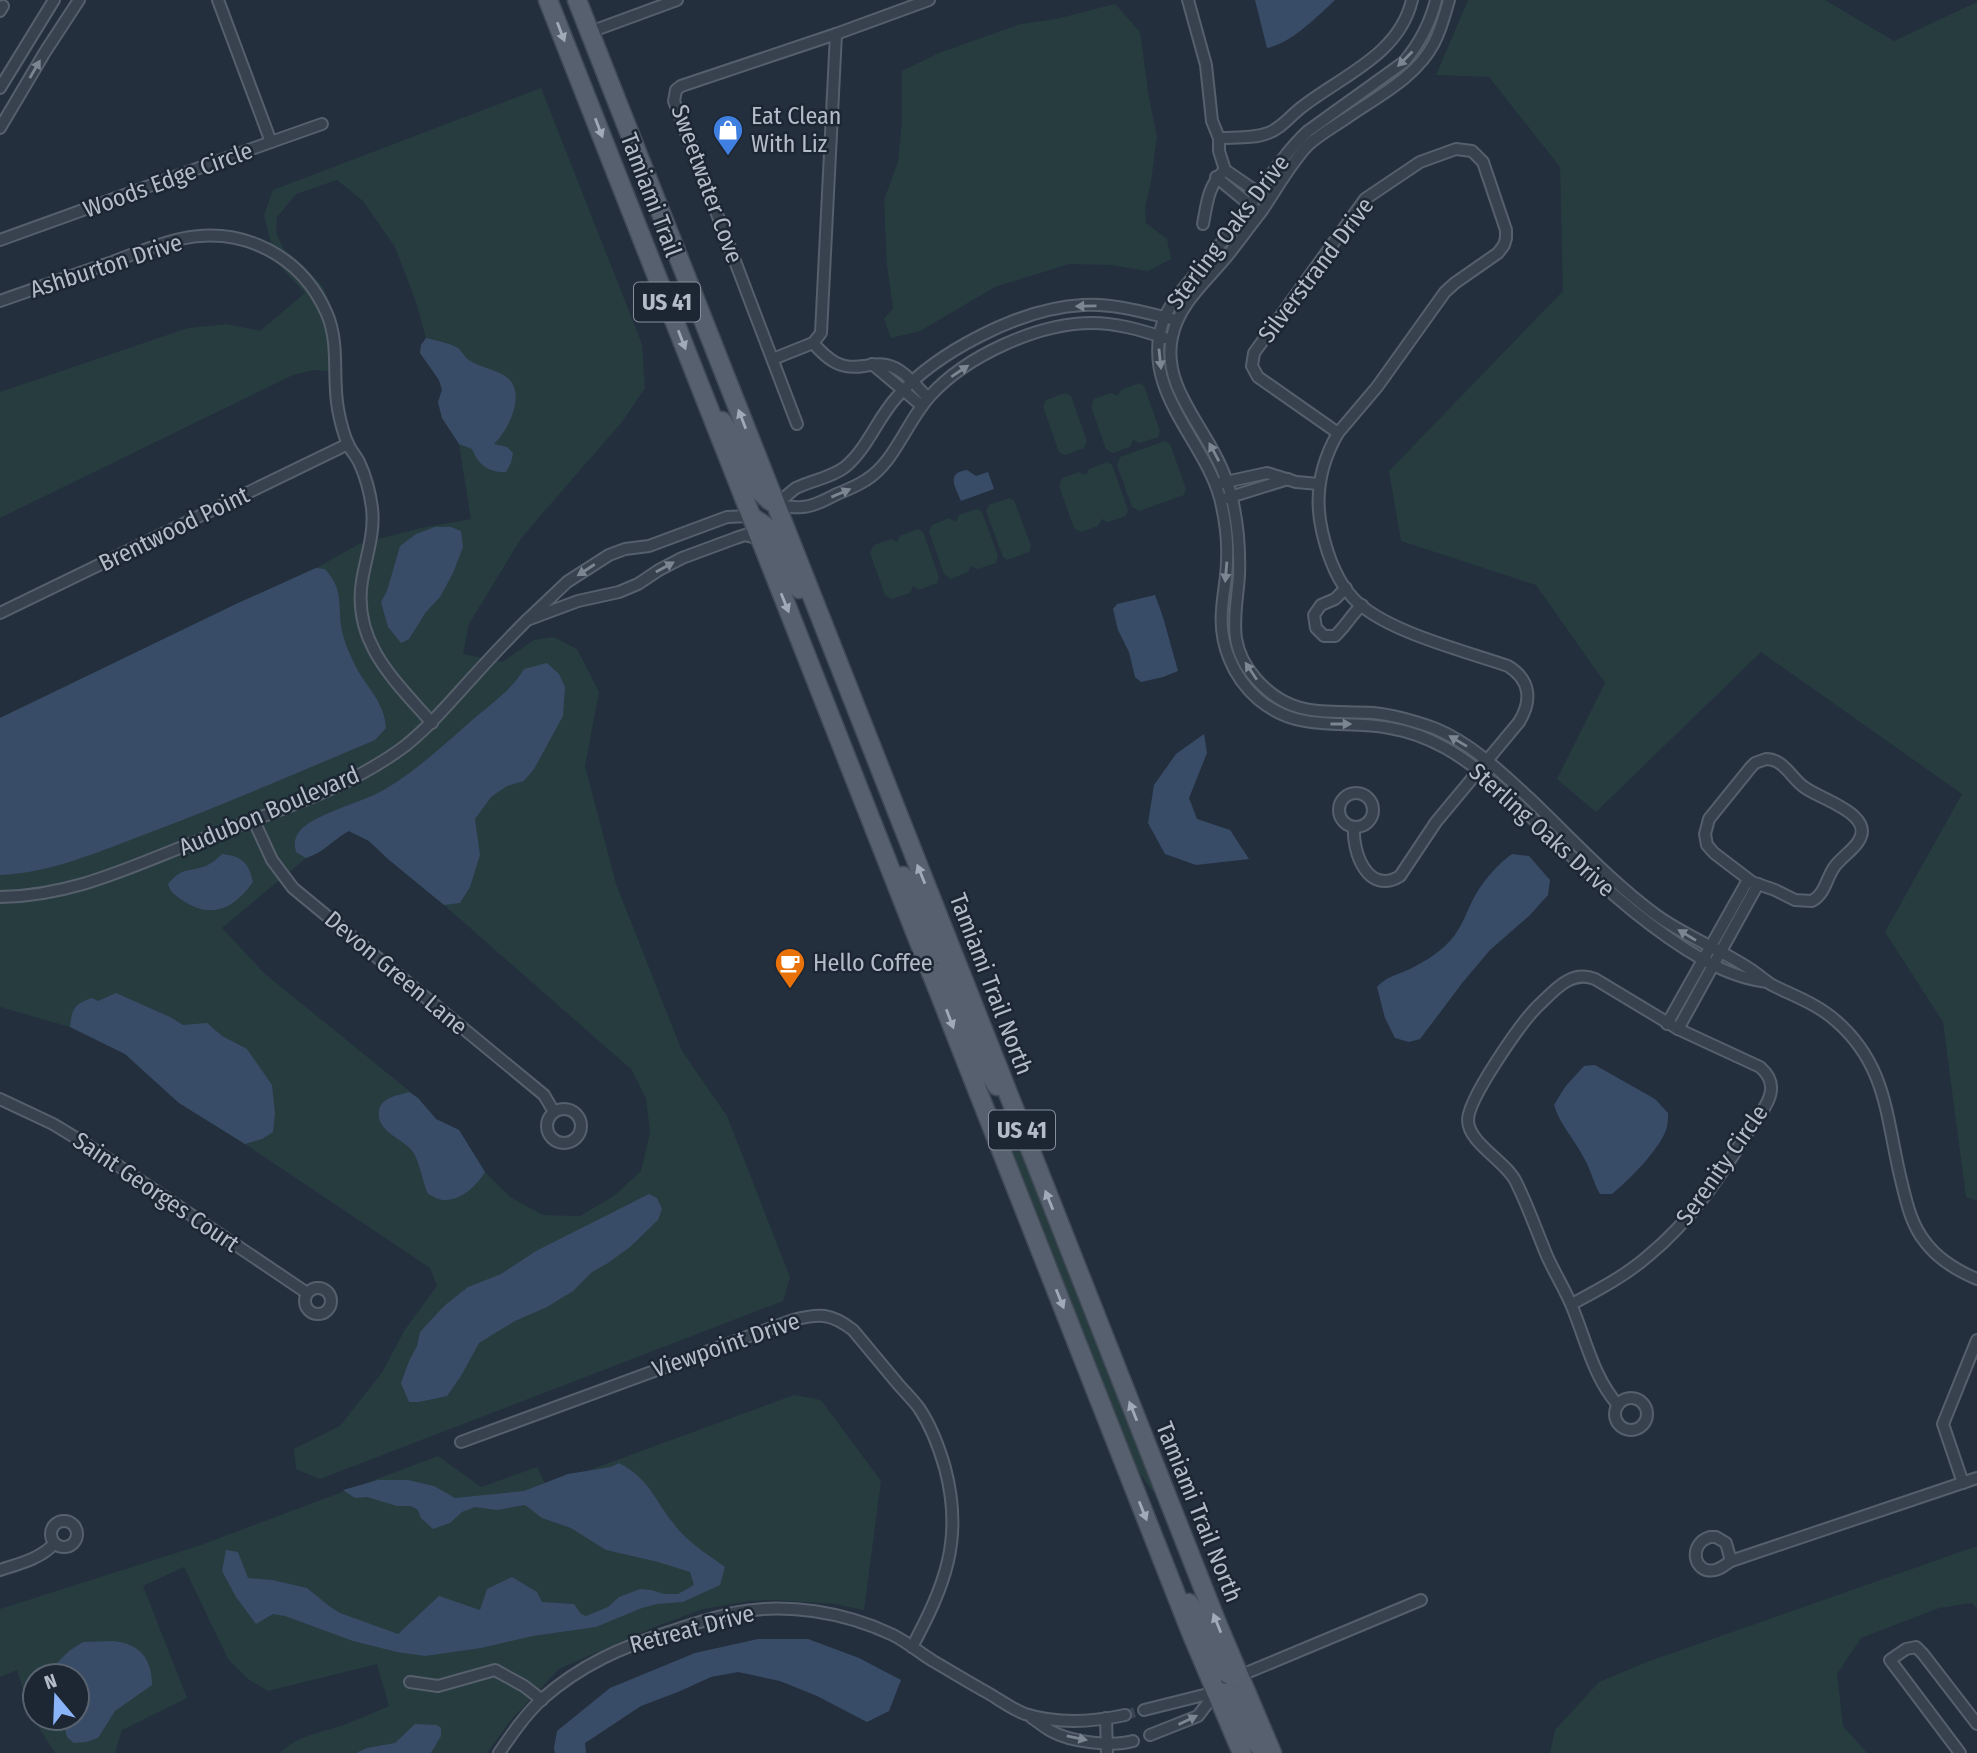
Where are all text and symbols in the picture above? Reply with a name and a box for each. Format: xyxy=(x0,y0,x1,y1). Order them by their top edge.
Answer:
one-way arrow xyxy=(556,22,567,43)
one-way arrow xyxy=(1397,51,1414,67)
one-way arrow xyxy=(28,60,41,79)
street label: Sweetwater Cove xyxy=(665,101,749,267)
place label: Eat Clean With Liz xyxy=(751,102,841,158)
shop icon: Eat Clean With Liz xyxy=(711,113,745,157)
one-way arrow xyxy=(593,117,604,138)
street label: Tamiami Trail xyxy=(615,129,687,261)
street label: Woods Edge Circle xyxy=(80,136,256,224)
street label: Sterling Oaks Drive xyxy=(1161,149,1295,315)
street label: Silverstrand Drive xyxy=(1252,192,1380,348)
street label: Ashburton Drive xyxy=(26,228,186,304)
road number: US 41 xyxy=(634,282,700,322)
one-way arrow xyxy=(1075,300,1097,312)
one-way arrow xyxy=(676,329,687,350)
one-way arrow xyxy=(1154,348,1165,370)
one-way arrow xyxy=(950,365,969,378)
one-way arrow xyxy=(736,408,747,429)
one-way arrow xyxy=(1208,442,1219,462)
street label: Brentwood Point xyxy=(94,480,254,577)
one-way arrow xyxy=(830,487,851,498)
one-way arrow xyxy=(655,561,675,573)
one-way arrow xyxy=(1220,561,1231,583)
one-way arrow xyxy=(577,563,596,576)
one-way arrow xyxy=(780,592,791,613)
one-way arrow xyxy=(1244,662,1258,680)
one-way arrow xyxy=(1330,718,1352,730)
one-way arrow xyxy=(1449,735,1468,747)
street label: Sterling Oaks Drive xyxy=(1464,757,1620,903)
street label: Audubon Boulevard xyxy=(175,760,363,862)
one-way arrow xyxy=(916,863,927,884)
street label: Tamiami Trail North xyxy=(944,889,1038,1079)
street label: Devon Green Lane xyxy=(319,905,473,1041)
one-way arrow xyxy=(1678,929,1697,941)
cafe icon: Hello Coffee xyxy=(773,946,807,990)
place label: Hello Coffee xyxy=(813,949,933,977)
one-way arrow xyxy=(944,1009,955,1030)
street label: Serenity Circle xyxy=(1670,1099,1774,1231)
road number: US 41 xyxy=(989,1110,1055,1149)
street label: Saint Georges Court xyxy=(68,1126,244,1258)
one-way arrow xyxy=(1044,1189,1055,1210)
one-way arrow xyxy=(1054,1289,1065,1310)
street label: Viewpoint Drive xyxy=(649,1307,803,1383)
one-way arrow xyxy=(1128,1400,1139,1421)
street label: Tamiami Trail North xyxy=(1150,1418,1248,1606)
one-way arrow xyxy=(1138,1501,1149,1522)
street label: Retreat Drive xyxy=(627,1599,757,1659)
one-way arrow xyxy=(1211,1612,1222,1633)
north arrow xyxy=(21,1662,91,1732)
text: N xyxy=(41,1669,60,1694)
one-way arrow xyxy=(1178,1714,1198,1725)
one-way arrow xyxy=(1066,1733,1088,1744)

